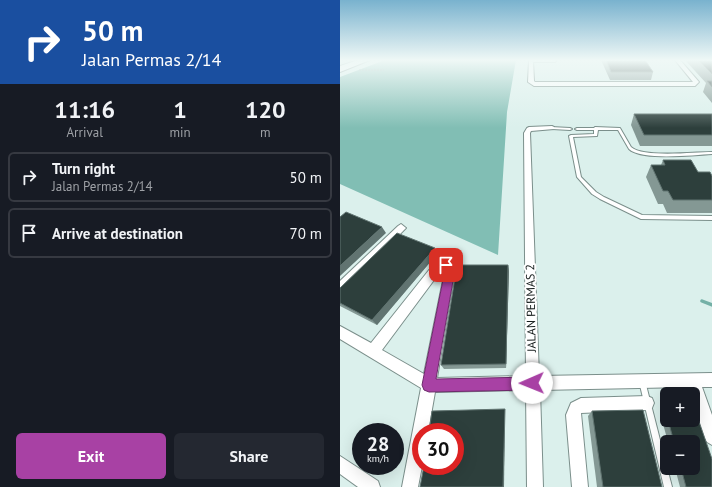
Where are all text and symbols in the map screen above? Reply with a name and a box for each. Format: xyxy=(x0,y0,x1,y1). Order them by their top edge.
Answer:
text: 50 m xyxy=(82,12,143,49)
icon: right xyxy=(16,16,68,68)
text: Jalan Permas 2/14 xyxy=(82,48,221,71)
text: 11:16 xyxy=(54,94,115,125)
text: 1 xyxy=(173,94,187,125)
text: 120 xyxy=(245,94,286,125)
text: Arrival xyxy=(67,124,103,141)
text: min xyxy=(169,124,191,141)
text: m xyxy=(260,124,271,141)
text: Turn right xyxy=(52,159,115,178)
icon: right xyxy=(18,166,40,188)
text: 50 m xyxy=(289,168,322,187)
text: Jalan Permas 2/14 xyxy=(52,178,153,195)
icon: arrive xyxy=(18,222,40,244)
text: Arrive at destination xyxy=(52,224,183,243)
text: 70 m xyxy=(289,224,322,243)
pin xyxy=(429,248,463,282)
icon: arrive xyxy=(435,254,457,276)
street label: JALAN PERMAS 2 xyxy=(522,264,539,353)
position arrow xyxy=(511,362,553,404)
map controls xyxy=(660,387,700,475)
button: + xyxy=(660,387,700,427)
speed limit sign: 30 xyxy=(412,423,464,475)
text: 28 xyxy=(367,431,389,457)
button: Exit xyxy=(16,433,166,479)
button: Share xyxy=(174,433,324,479)
button: − xyxy=(660,435,700,475)
text: km/h xyxy=(367,452,389,465)

